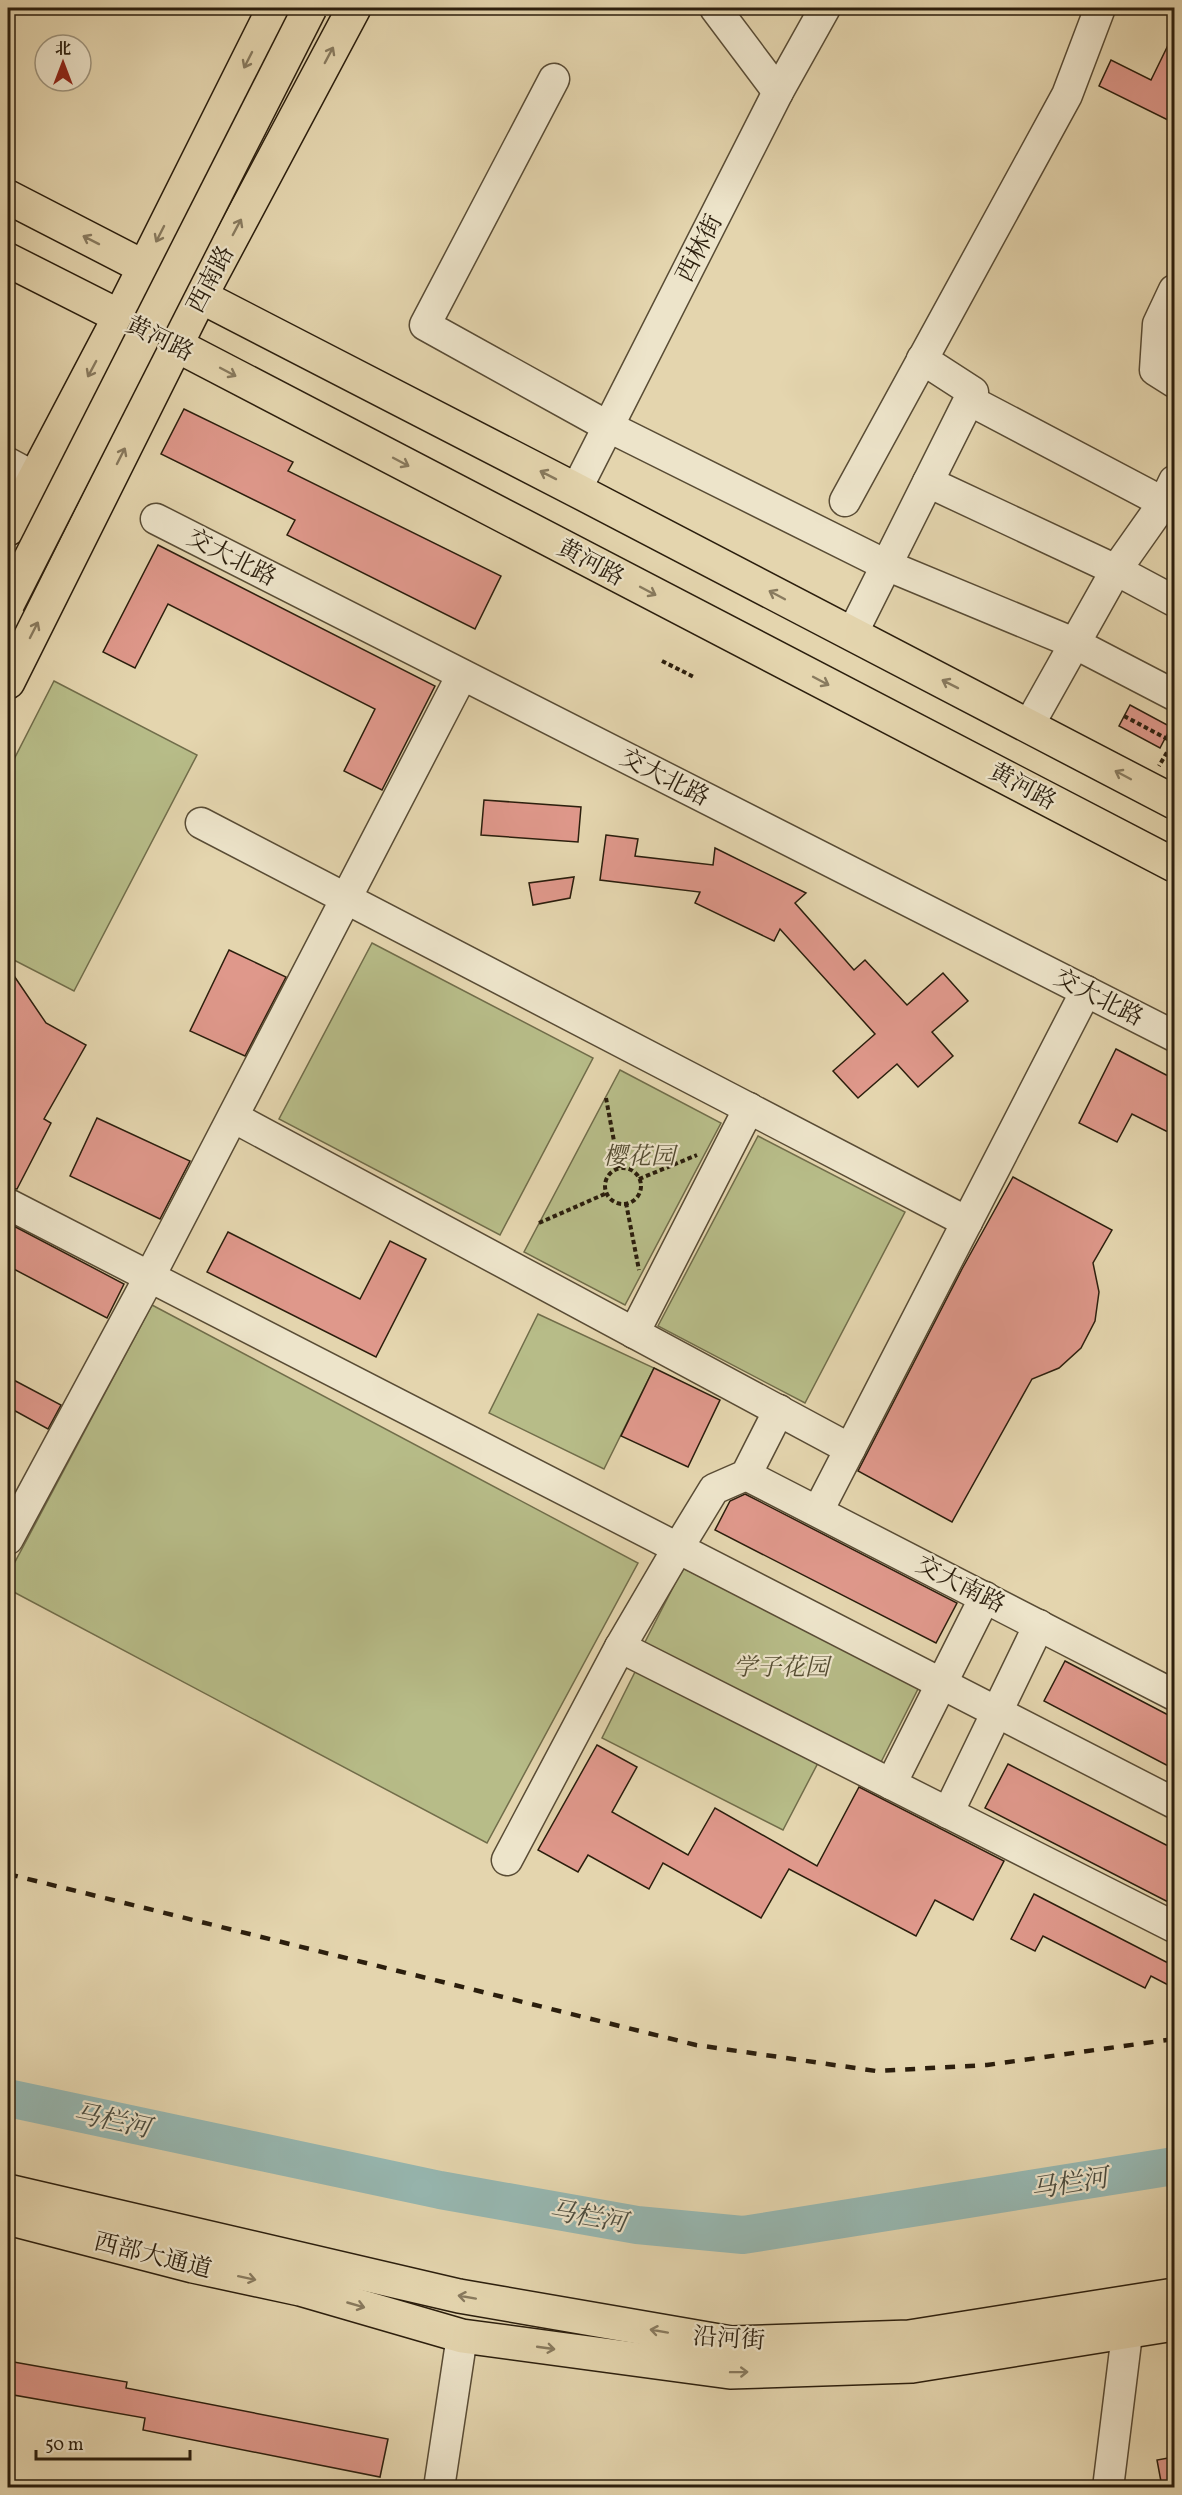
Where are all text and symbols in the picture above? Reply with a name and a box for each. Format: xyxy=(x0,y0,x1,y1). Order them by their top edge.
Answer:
north arrow xyxy=(33,33,93,93)
text: 北 xyxy=(55,39,71,61)
one-way arrow xyxy=(324,46,335,64)
one-way arrow xyxy=(242,50,253,68)
street label: 西林街 xyxy=(669,209,732,289)
one-way arrow xyxy=(231,219,243,236)
one-way arrow xyxy=(153,224,165,242)
one-way arrow xyxy=(82,234,100,246)
street label: 西南路 xyxy=(180,240,244,320)
street label: 黄河路 xyxy=(119,309,199,371)
one-way arrow xyxy=(86,360,97,378)
one-way arrow xyxy=(218,367,236,378)
one-way arrow xyxy=(115,447,127,465)
one-way arrow xyxy=(391,457,409,468)
one-way arrow xyxy=(539,469,557,481)
street label: 交大北路 xyxy=(181,522,282,596)
street label: 黄河路 xyxy=(550,532,630,596)
one-way arrow xyxy=(639,585,656,597)
one-way arrow xyxy=(768,588,786,600)
one-way arrow xyxy=(28,621,40,639)
one-way arrow xyxy=(812,675,829,687)
one-way arrow xyxy=(941,678,959,690)
street label: 交大北路 xyxy=(614,742,715,816)
street label: 黄河路 xyxy=(982,756,1062,820)
one-way arrow xyxy=(1114,769,1132,780)
street label: 交大北路 xyxy=(1048,962,1149,1036)
park label: 樱花园 xyxy=(603,1141,679,1175)
street label: 交大南路 xyxy=(910,1549,1011,1623)
park label: 学子花园 xyxy=(733,1652,833,1686)
water label: 马栏河 xyxy=(70,2096,157,2149)
water label: 马栏河 xyxy=(1028,2160,1115,2209)
water label: 马栏河 xyxy=(546,2193,633,2243)
street label: 西部大通道 xyxy=(90,2226,215,2288)
one-way arrow xyxy=(237,2273,257,2284)
one-way arrow xyxy=(457,2291,477,2302)
one-way arrow xyxy=(346,2300,365,2311)
street label: 沿河街 xyxy=(692,2321,766,2359)
one-way arrow xyxy=(649,2325,669,2336)
one-way arrow xyxy=(535,2342,555,2353)
one-way arrow xyxy=(729,2366,748,2377)
scale bar xyxy=(36,2423,190,2461)
text: 50 m xyxy=(45,2433,84,2458)

